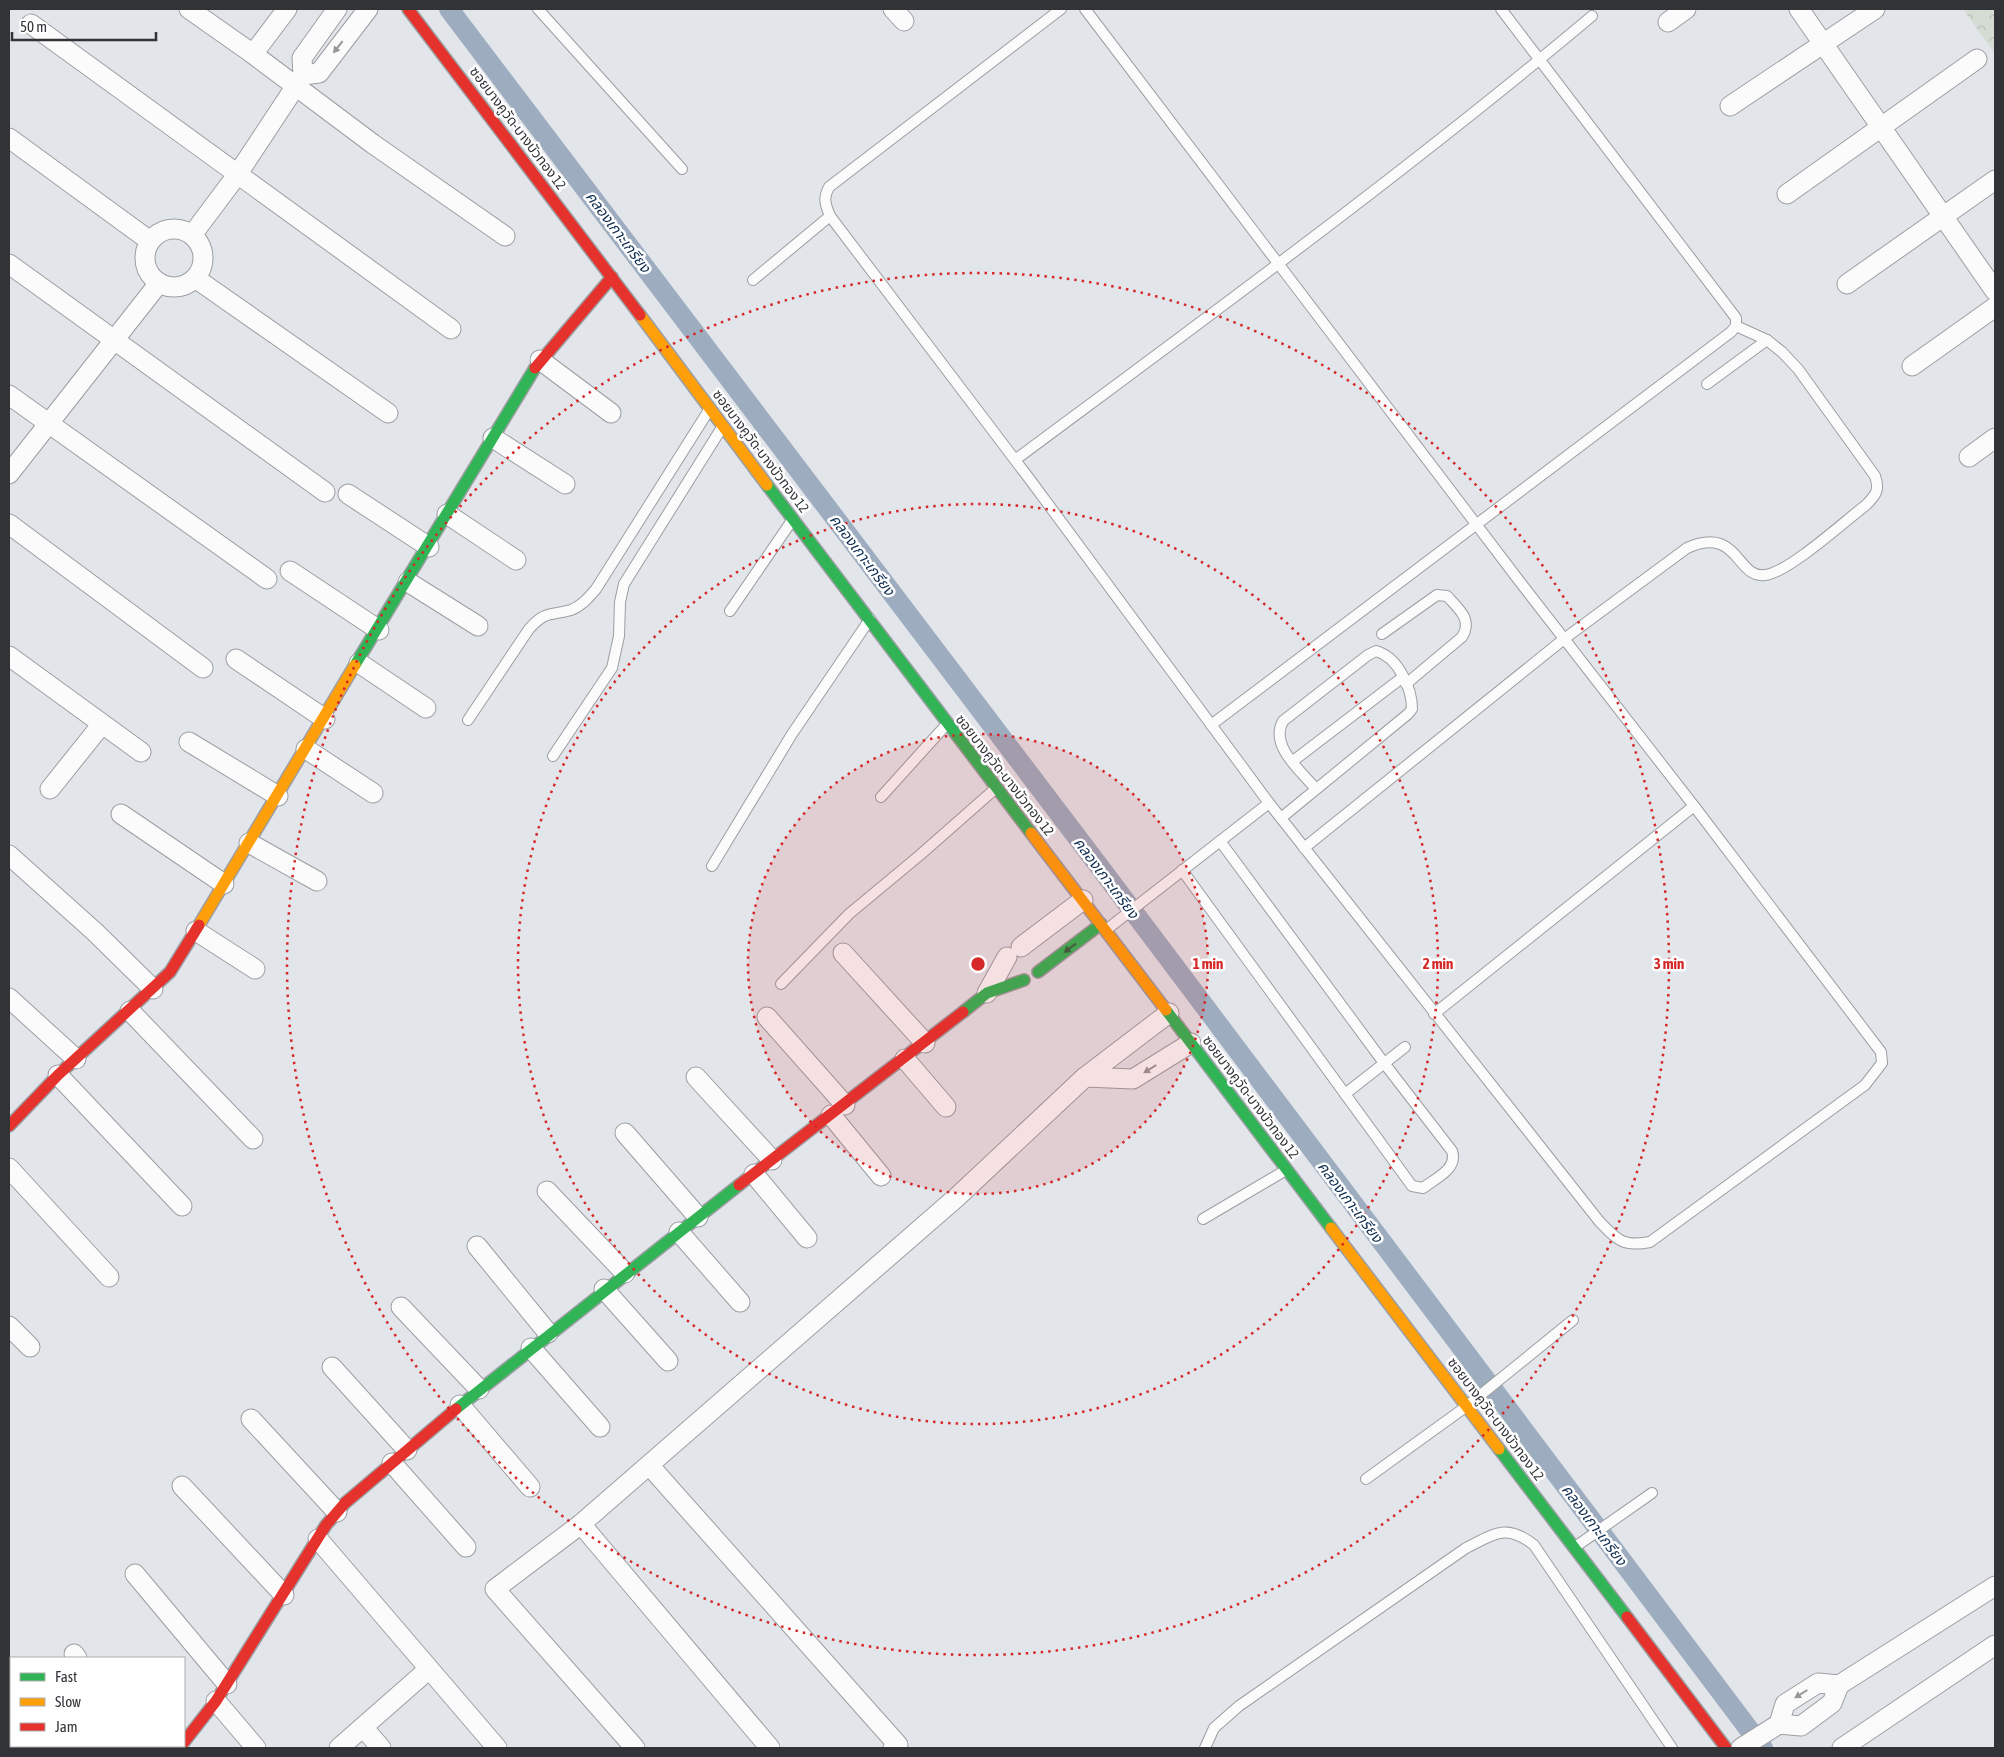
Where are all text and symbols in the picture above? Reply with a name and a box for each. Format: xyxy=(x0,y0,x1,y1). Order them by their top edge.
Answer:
scale bar xyxy=(12,10,156,42)
text: 50 m xyxy=(20,18,47,35)
one-way arrow xyxy=(333,40,344,53)
street label: ซอยบางคูวัด-บางบัวทอง 12 xyxy=(466,63,569,193)
water label: คลองเกาะเกรียง xyxy=(582,188,655,276)
street label: ซอยบางคูวัด-บางบัวทอง 12 xyxy=(709,386,812,516)
water label: คลองเกาะเกรียง xyxy=(826,511,899,599)
street label: ซอยบางคูวัด-บางบัวทอง 12 xyxy=(952,711,1057,839)
water label: คลองเกาะเกรียง xyxy=(1070,834,1143,922)
one-way arrow xyxy=(1063,943,1077,953)
centre of rings xyxy=(969,955,987,973)
text: 1 min xyxy=(1193,955,1223,972)
text: 2 min xyxy=(1423,955,1453,972)
text: 3 min xyxy=(1654,955,1684,972)
street label: ซอยบางคูวัด-บางบัวทอง 12 xyxy=(1199,1032,1302,1162)
one-way arrow xyxy=(1143,1064,1157,1073)
water label: คลองเกาะเกรียง xyxy=(1314,1158,1387,1246)
street label: ซอยบางคูวัด-บางบัวทอง 12 xyxy=(1444,1354,1547,1484)
water label: คลองเกาะเกรียง xyxy=(1558,1481,1631,1569)
legend xyxy=(10,1657,185,1747)
text: Fast xyxy=(55,1668,77,1685)
one-way arrow xyxy=(1795,1689,1808,1698)
text: Slow xyxy=(55,1693,81,1710)
text: Jam xyxy=(55,1718,78,1735)

